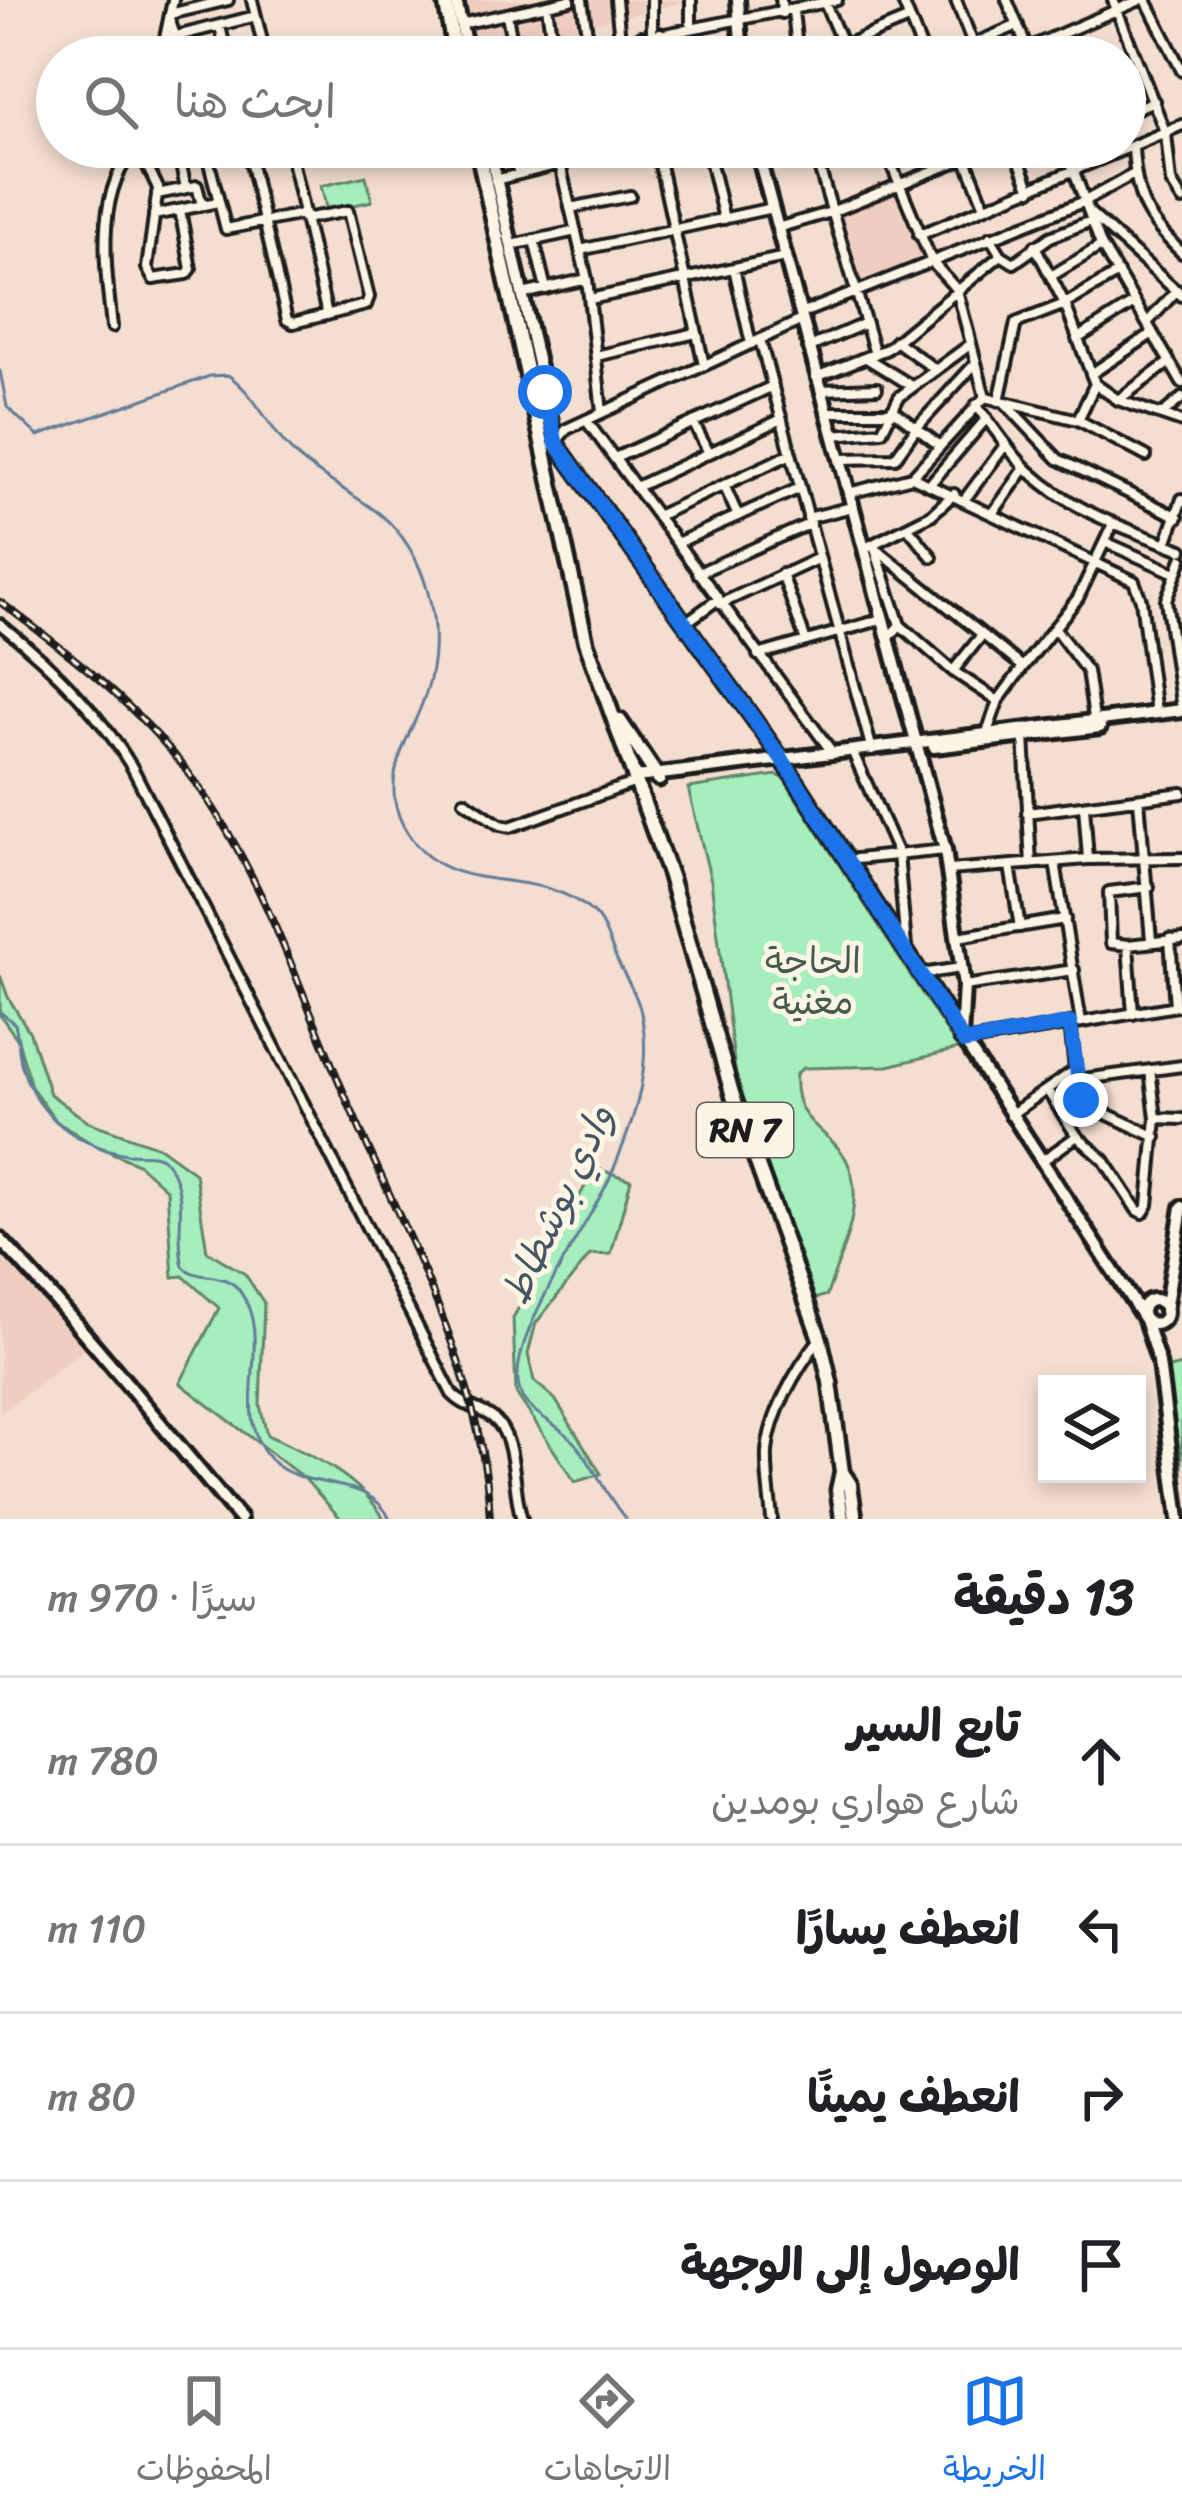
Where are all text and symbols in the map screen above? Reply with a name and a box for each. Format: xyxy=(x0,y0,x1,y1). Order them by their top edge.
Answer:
search box xyxy=(36,36,1146,168)
text: ابحث هنا xyxy=(174,62,336,142)
icon: search xyxy=(78,69,144,135)
route start xyxy=(518,365,572,419)
park label: الحاجة مغنية xyxy=(765,929,861,1034)
route end xyxy=(1054,1073,1108,1127)
water label: وادي بوشطاط xyxy=(481,1093,633,1315)
road number: RN 7 xyxy=(697,1103,793,1157)
map controls xyxy=(1038,1375,1146,1483)
button: layers xyxy=(1038,1375,1146,1483)
text: 13 دقيقة xyxy=(953,1552,1134,1642)
text: سيرًا · 970 m xyxy=(48,1563,258,1632)
text: تابع السير xyxy=(848,1686,1020,1766)
text: 780 m xyxy=(48,1726,159,1795)
icon: ahead xyxy=(1068,1728,1134,1794)
text: شارع هواري بومدين xyxy=(711,1766,1020,1835)
text: انعطف يسارًا xyxy=(796,1889,1020,1969)
text: 110 m xyxy=(48,1894,146,1963)
icon: left xyxy=(1068,1896,1134,1962)
text: انعطف يمينًا xyxy=(807,2057,1020,2137)
text: 80 m xyxy=(48,2062,136,2131)
icon: right xyxy=(1068,2064,1134,2130)
text: الوصول إلى الوجهة xyxy=(680,2225,1020,2305)
icon: arrive xyxy=(1068,2232,1134,2298)
tab: المحفوظات xyxy=(136,2368,272,2498)
tab: الاتجاهات xyxy=(544,2368,671,2498)
tab: الخريطة xyxy=(943,2368,1046,2498)

